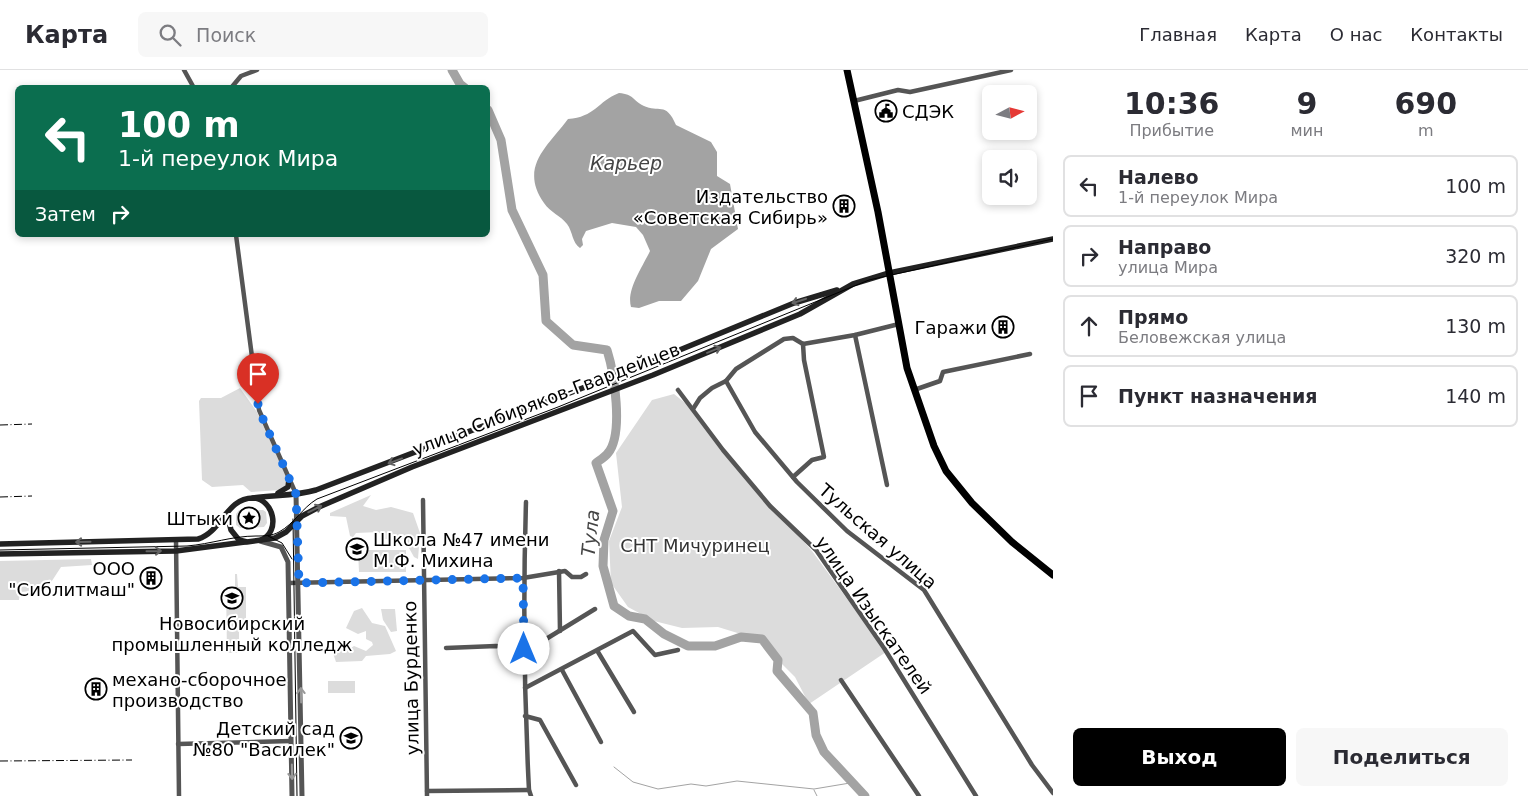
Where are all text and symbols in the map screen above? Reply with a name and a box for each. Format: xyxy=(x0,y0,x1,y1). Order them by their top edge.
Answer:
search box xyxy=(138,12,488,57)
text: Карта xyxy=(25,21,108,49)
icon: search xyxy=(156,21,184,49)
text: Поиск xyxy=(196,24,256,46)
text: Главная xyxy=(1139,24,1217,45)
text: Карта xyxy=(1245,24,1302,45)
text: О нас xyxy=(1330,24,1382,45)
text: Контакты xyxy=(1410,24,1503,45)
north arrow xyxy=(982,85,1038,140)
map controls xyxy=(982,85,1037,205)
text: 10:36 xyxy=(1124,86,1219,121)
text: 9 xyxy=(1297,86,1317,121)
text: 690 xyxy=(1394,86,1457,121)
public building icon: СДЭК xyxy=(874,99,898,123)
place label: СДЭК xyxy=(902,101,954,122)
icon: left xyxy=(35,105,100,170)
text: 100 m xyxy=(118,105,240,145)
text: Прибытие xyxy=(1129,121,1214,140)
text: мин xyxy=(1290,121,1323,140)
text: m xyxy=(1418,121,1434,140)
text: 1-й переулок Мира xyxy=(118,146,338,171)
button: sound xyxy=(982,150,1037,205)
water label: Карьер xyxy=(590,152,662,174)
text: Налево xyxy=(1118,166,1199,188)
icon: left xyxy=(1075,172,1103,200)
text: 100 m xyxy=(1445,175,1506,197)
place label: Издательство «Советская Сибирь» xyxy=(633,186,828,228)
text: 1-й переулок Мира xyxy=(1118,188,1278,207)
building icon: Издательство «Советская Сибирь» xyxy=(832,194,856,218)
icon: right xyxy=(106,200,134,228)
text: Затем xyxy=(35,203,96,225)
text: Направо xyxy=(1118,236,1211,258)
icon: right xyxy=(1075,242,1103,270)
text: 320 m xyxy=(1445,245,1506,267)
text: улица Мира xyxy=(1118,258,1218,277)
one-way arrow xyxy=(792,297,808,307)
text: Прямо xyxy=(1118,306,1188,328)
icon: ahead xyxy=(1075,312,1103,340)
building icon: Гаражи xyxy=(991,315,1015,339)
text: 130 m xyxy=(1445,315,1506,337)
place label: Гаражи xyxy=(915,317,987,338)
text: Беловежская улица xyxy=(1118,328,1286,347)
street label: улица Сибиряков-Гвардейцев xyxy=(409,338,683,460)
one-way arrow xyxy=(706,344,721,354)
pin xyxy=(237,353,279,404)
icon: arrive xyxy=(244,360,272,388)
icon: arrive xyxy=(1075,382,1103,410)
text: Пункт назначения xyxy=(1118,385,1317,407)
text: 140 m xyxy=(1445,385,1506,407)
one-way arrow xyxy=(388,457,404,466)
street label: Тульская улица xyxy=(814,478,941,593)
one-way arrow xyxy=(307,504,322,513)
place icon: Штыки xyxy=(237,506,261,530)
place label: Штыки xyxy=(166,508,233,529)
water label: Тула xyxy=(577,509,603,557)
place label: Школа №47 имени М.Ф. Михина xyxy=(373,529,550,571)
street label: улица Изыскателей xyxy=(812,532,936,698)
park label: СНТ Мичуринец xyxy=(620,535,770,556)
school or university icon: Школа №47 имени М.Ф. Михина xyxy=(345,537,369,561)
one-way arrow xyxy=(76,538,92,547)
one-way arrow xyxy=(145,546,161,556)
place label: ООО "Сиблитмаш" xyxy=(8,558,135,600)
building icon: ООО "Сиблитмаш" xyxy=(139,566,163,590)
school or university icon: Новосибирский промышленный колледж xyxy=(220,586,244,610)
street label: улица Бурденко xyxy=(399,601,423,755)
place label: Новосибирский промышленный колледж xyxy=(112,613,352,655)
position arrow xyxy=(497,622,549,674)
place label: механо-сборочное производство xyxy=(112,669,287,711)
building icon: механо-сборочное производство xyxy=(84,677,108,701)
one-way arrow xyxy=(296,687,306,704)
place label: Детский сад №80 "Василек" xyxy=(193,718,335,760)
school or university icon: Детский сад №80 "Василек" xyxy=(339,726,363,750)
button: Выход xyxy=(1073,728,1286,786)
button: Поделиться xyxy=(1296,728,1508,786)
one-way arrow xyxy=(287,764,297,780)

